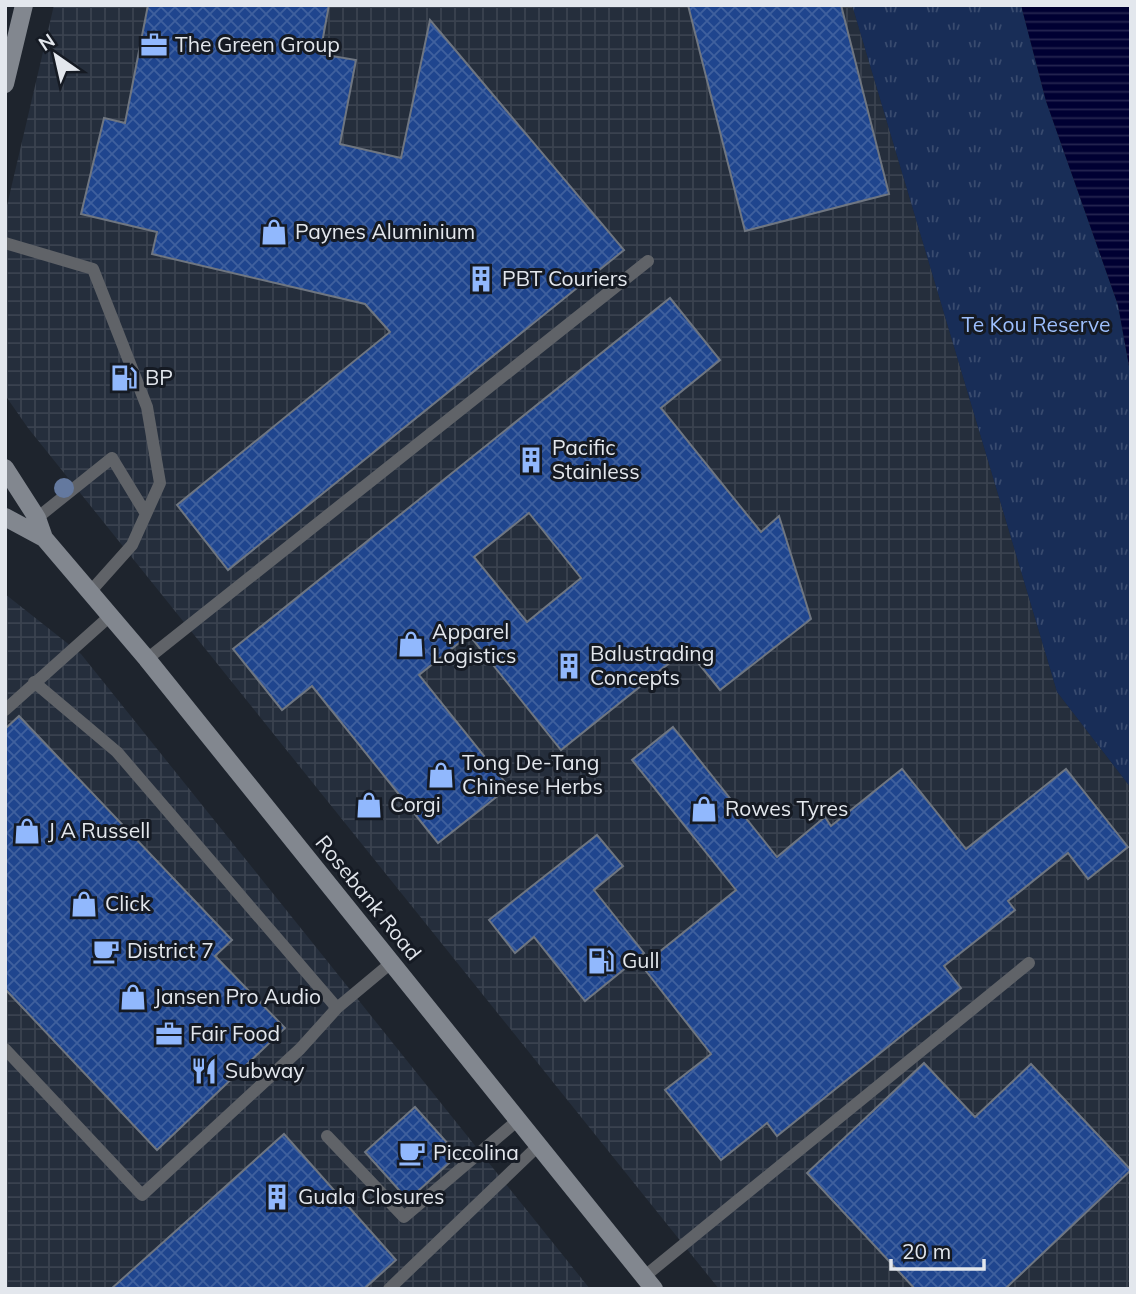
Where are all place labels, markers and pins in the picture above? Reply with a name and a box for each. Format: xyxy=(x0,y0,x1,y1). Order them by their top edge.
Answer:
office icon: The Green Group xyxy=(139,30,169,60)
place label: The Green Group xyxy=(175,31,340,57)
shop icon: Paynes Aluminium xyxy=(259,217,289,247)
place label: Paynes Aluminium xyxy=(295,218,475,244)
building icon: PBT Couriers xyxy=(466,264,496,294)
place label: PBT Couriers xyxy=(502,265,628,291)
fuel station icon: BP xyxy=(109,363,139,393)
place label: BP xyxy=(145,364,173,390)
place label: Pacific Stainless xyxy=(552,434,640,484)
building icon: Pacific Stainless xyxy=(516,445,546,475)
place label: Apparel Logistics xyxy=(432,618,516,668)
shop icon: Apparel Logistics xyxy=(396,629,426,659)
place label: Balustrading Concepts xyxy=(590,640,714,690)
building icon: Balustrading Concepts xyxy=(554,651,584,681)
place label: Tong De-Tang Chinese Herbs xyxy=(462,749,603,799)
shop icon: Tong De-Tang Chinese Herbs xyxy=(426,760,456,790)
shop icon: Corgi xyxy=(354,790,384,820)
place label: Corgi xyxy=(390,791,441,817)
shop icon: Rowes Tyres xyxy=(689,794,719,824)
place label: Rowes Tyres xyxy=(725,795,848,821)
shop icon: J A Russell xyxy=(12,816,42,846)
place label: J A Russell xyxy=(48,817,150,843)
shop icon: Click xyxy=(69,889,99,919)
place label: Click xyxy=(105,890,151,916)
cafe icon: District 7 xyxy=(91,936,121,966)
place label: District 7 xyxy=(127,937,214,963)
fuel station icon: Gull xyxy=(586,946,616,976)
place label: Gull xyxy=(622,947,659,973)
shop icon: Jansen Pro Audio xyxy=(118,982,148,1012)
place label: Jansen Pro Audio xyxy=(154,983,321,1009)
office icon: Fair Food xyxy=(154,1019,184,1049)
place label: Fair Food xyxy=(190,1020,280,1046)
restaurant icon: Subway xyxy=(189,1056,219,1086)
place label: Subway xyxy=(225,1057,304,1083)
cafe icon: Piccolina xyxy=(397,1138,427,1168)
place label: Piccolina xyxy=(433,1139,519,1165)
building icon: Guala Closures xyxy=(262,1182,292,1212)
place label: Guala Closures xyxy=(298,1183,444,1209)

